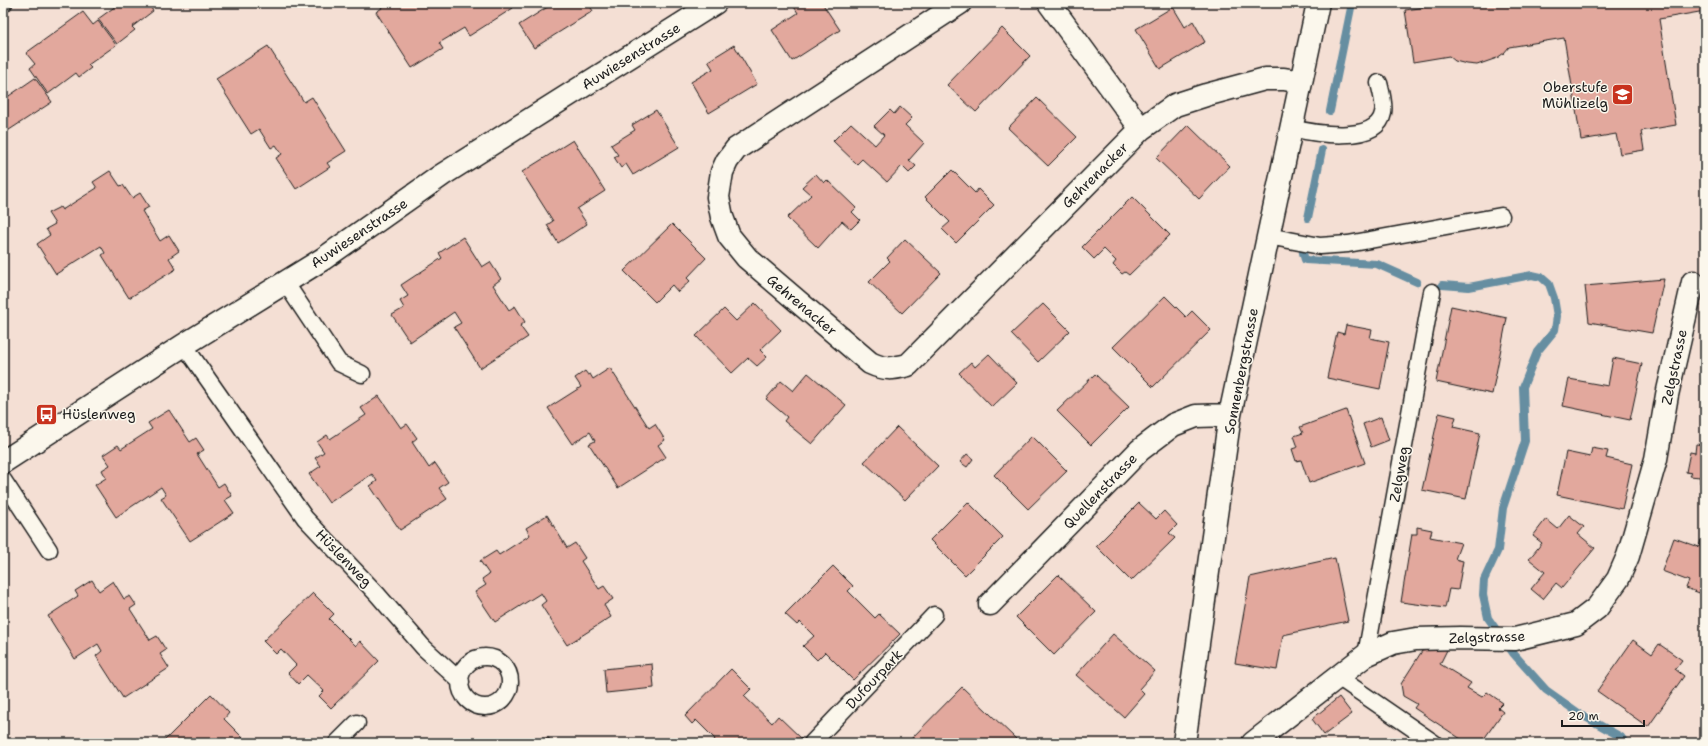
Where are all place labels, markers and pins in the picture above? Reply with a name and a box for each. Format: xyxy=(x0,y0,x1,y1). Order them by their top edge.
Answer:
place label: Oberstufe Mühlizelg xyxy=(1542,78,1608,112)
school or university icon: Oberstufe Mühlizelg xyxy=(1610,82,1636,108)
bus stop icon: Hüslenweg xyxy=(33,401,59,427)
place label: Hüslenweg xyxy=(62,405,136,423)

